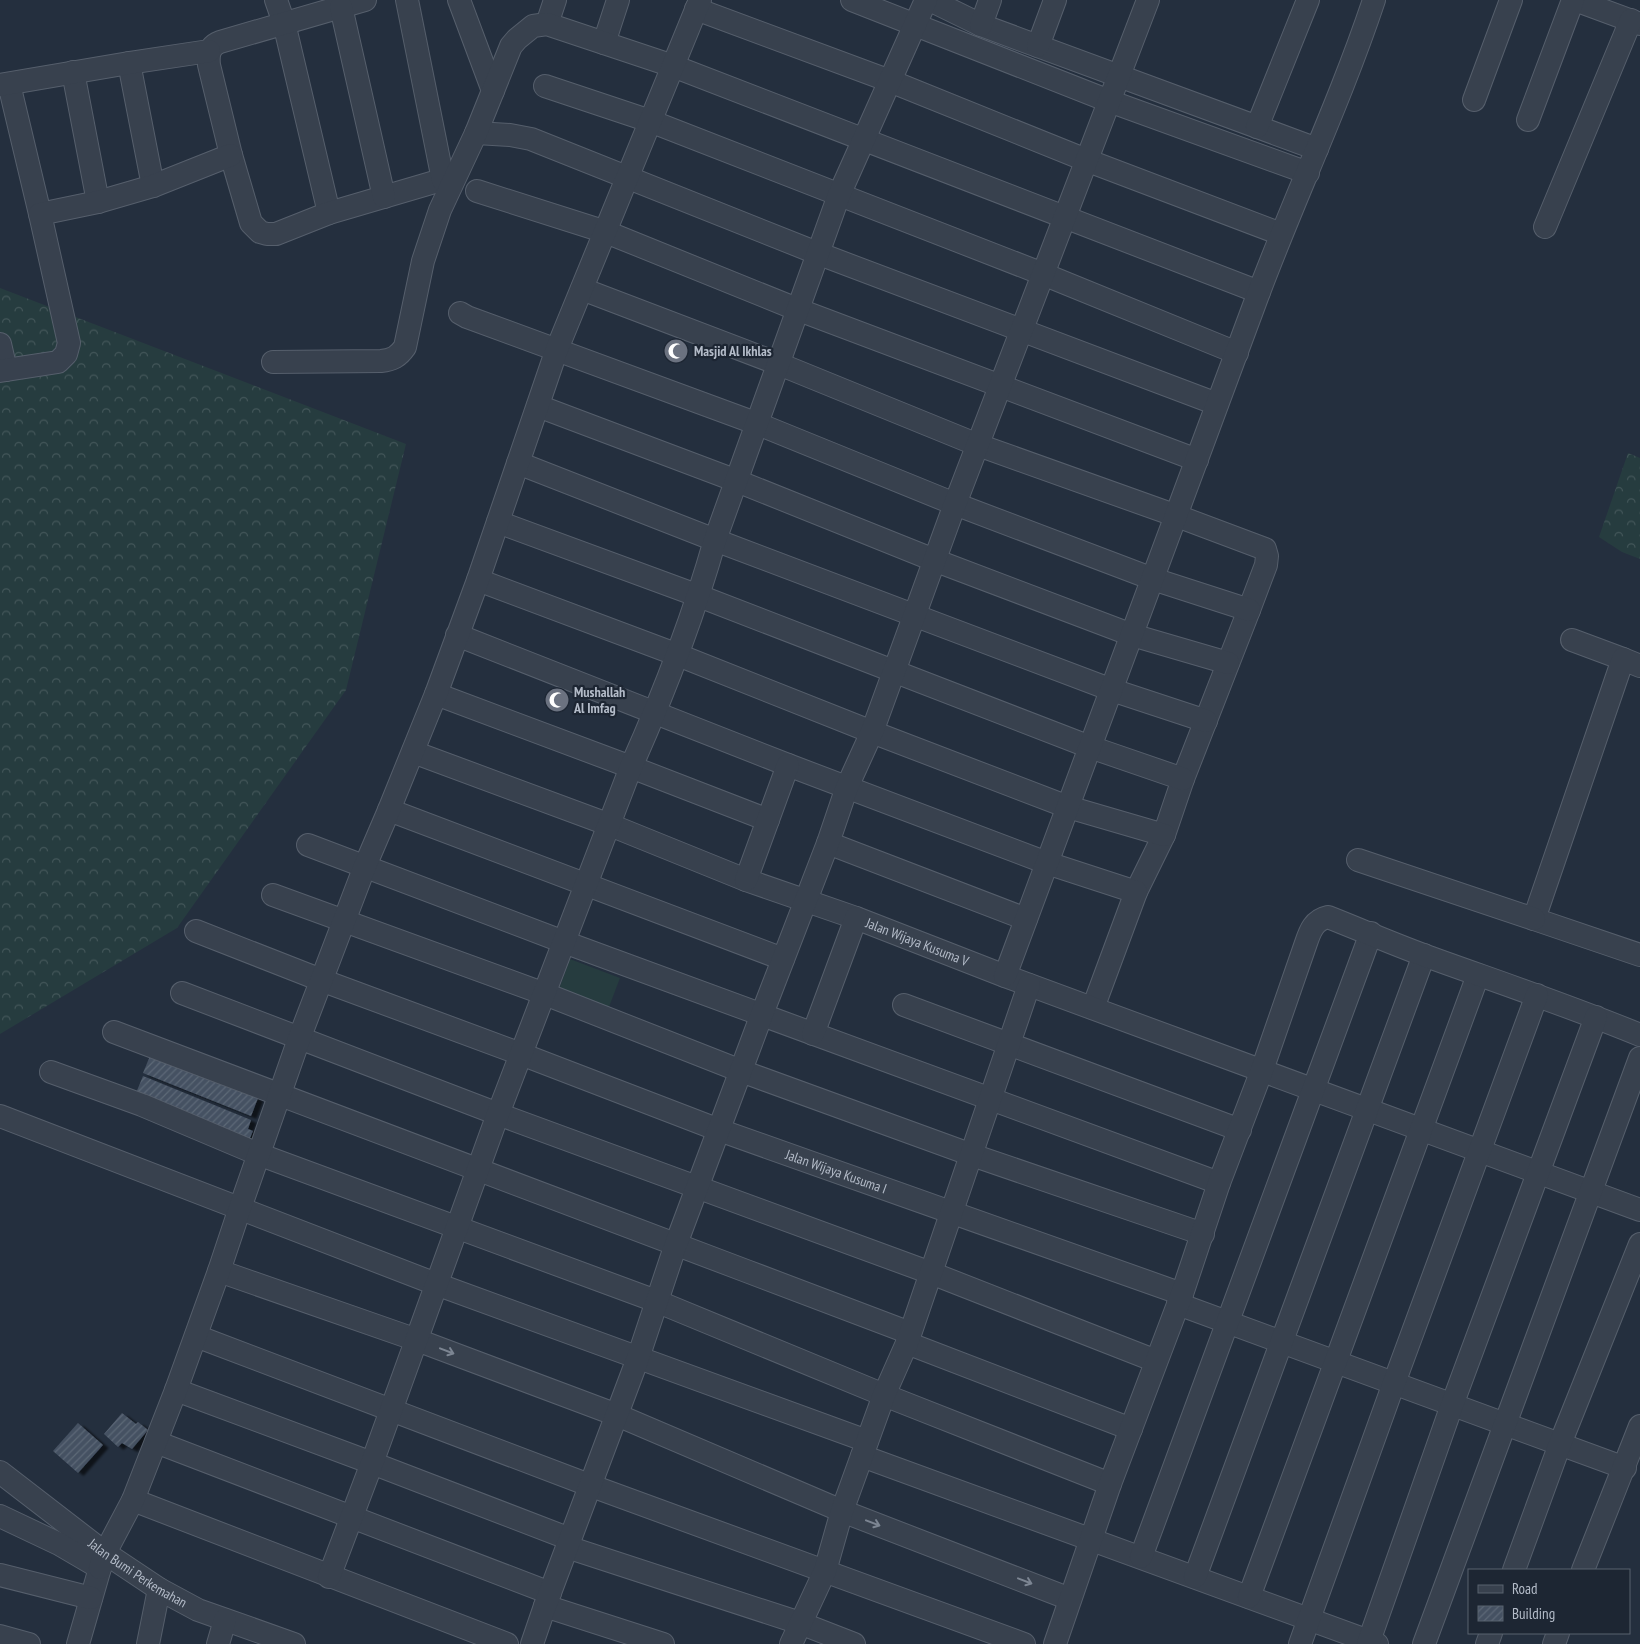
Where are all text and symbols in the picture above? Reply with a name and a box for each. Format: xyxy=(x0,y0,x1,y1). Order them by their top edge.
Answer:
mosque icon: Masjid Al Ikhlas xyxy=(663,338,689,364)
place label: Masjid Al Ikhlas xyxy=(694,342,772,360)
place label: Mushallah Al Imfag xyxy=(573,683,625,717)
mosque icon: Mushallah Al Imfag xyxy=(544,687,570,713)
street label: Jalan Wijaya Kusuma V xyxy=(862,913,972,970)
street label: Jalan Wijaya Kusuma I xyxy=(782,1145,889,1198)
one-way arrow xyxy=(438,1347,454,1356)
one-way arrow xyxy=(865,1519,880,1528)
street label: Jalan Bumi Perkemahan xyxy=(84,1534,190,1611)
legend xyxy=(1468,1569,1630,1634)
one-way arrow xyxy=(1017,1577,1032,1586)
text: Road xyxy=(1512,1579,1538,1598)
text: Building xyxy=(1512,1604,1555,1623)

